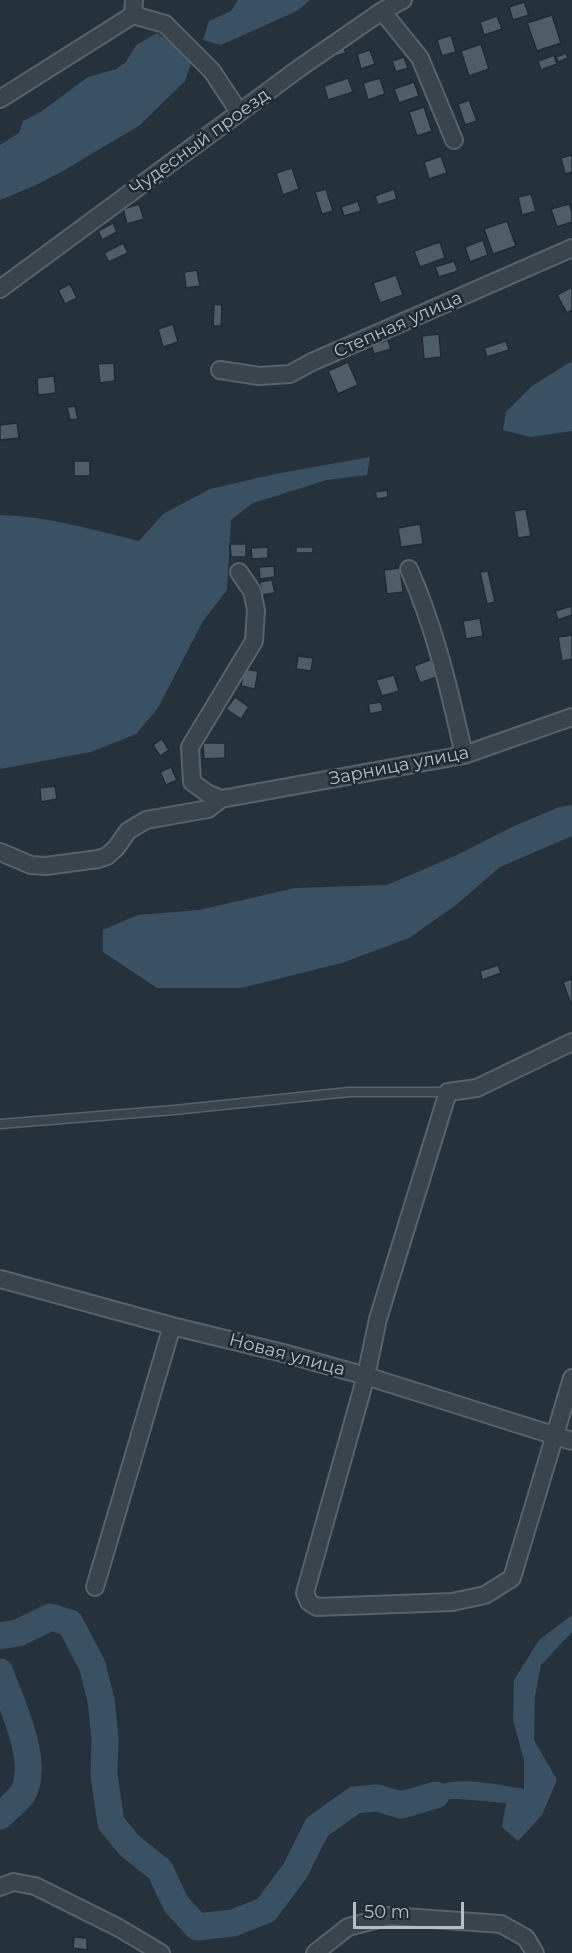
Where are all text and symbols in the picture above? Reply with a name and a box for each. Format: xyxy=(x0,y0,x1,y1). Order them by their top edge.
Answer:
street label: Чудесный проезд xyxy=(126,84,274,200)
street label: Степная улица xyxy=(330,287,466,363)
street label: Зарница улица xyxy=(327,742,471,790)
street label: Новая улица xyxy=(226,1329,348,1381)
scale bar xyxy=(356,1890,467,1928)
text: 50 m xyxy=(364,1901,410,1923)

